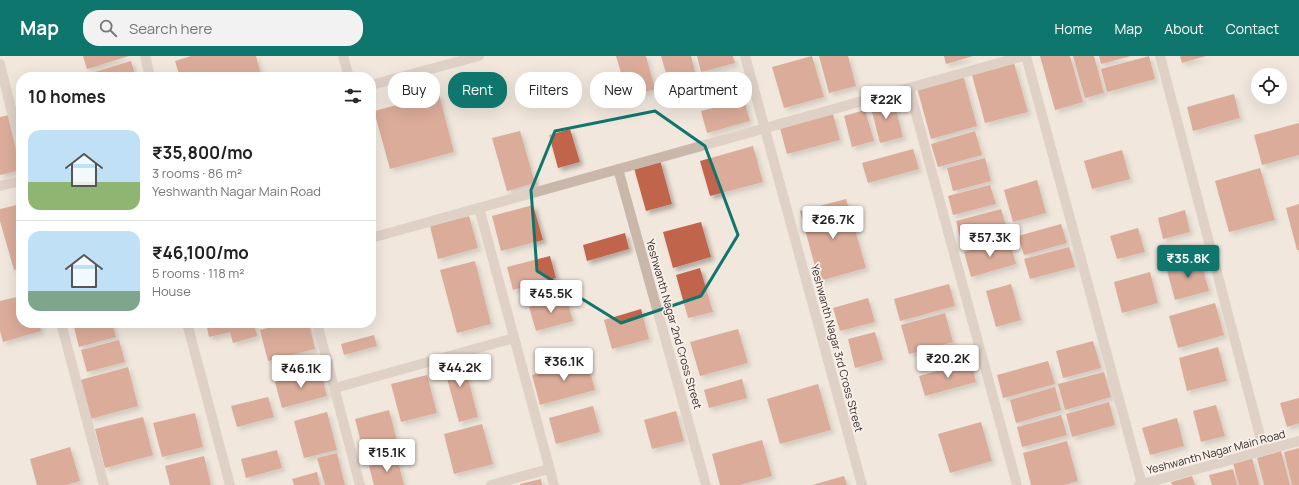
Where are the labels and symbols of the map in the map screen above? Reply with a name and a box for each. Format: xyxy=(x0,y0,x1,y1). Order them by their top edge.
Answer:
pin: ₹22K xyxy=(862,86,910,120)
pin: ₹26.7K xyxy=(800,206,866,240)
pin: ₹57.3K xyxy=(957,224,1023,258)
street label: Yeshwanth Nagar 2nd Cross Street xyxy=(643,237,706,411)
pin: ₹35.8K xyxy=(1155,245,1221,279)
street label: Yeshwanth Nagar 3rd Cross Street xyxy=(808,262,867,433)
pin: ₹45.5K xyxy=(518,280,584,314)
pin: ₹20.2K xyxy=(915,345,981,379)
pin: ₹36.1K xyxy=(531,348,597,382)
pin: ₹44.2K xyxy=(427,354,493,388)
pin: ₹46.1K xyxy=(268,355,334,389)
street label: Yeshwanth Nagar Main Road xyxy=(1145,426,1287,477)
pin: ₹15.1K xyxy=(354,439,420,473)

